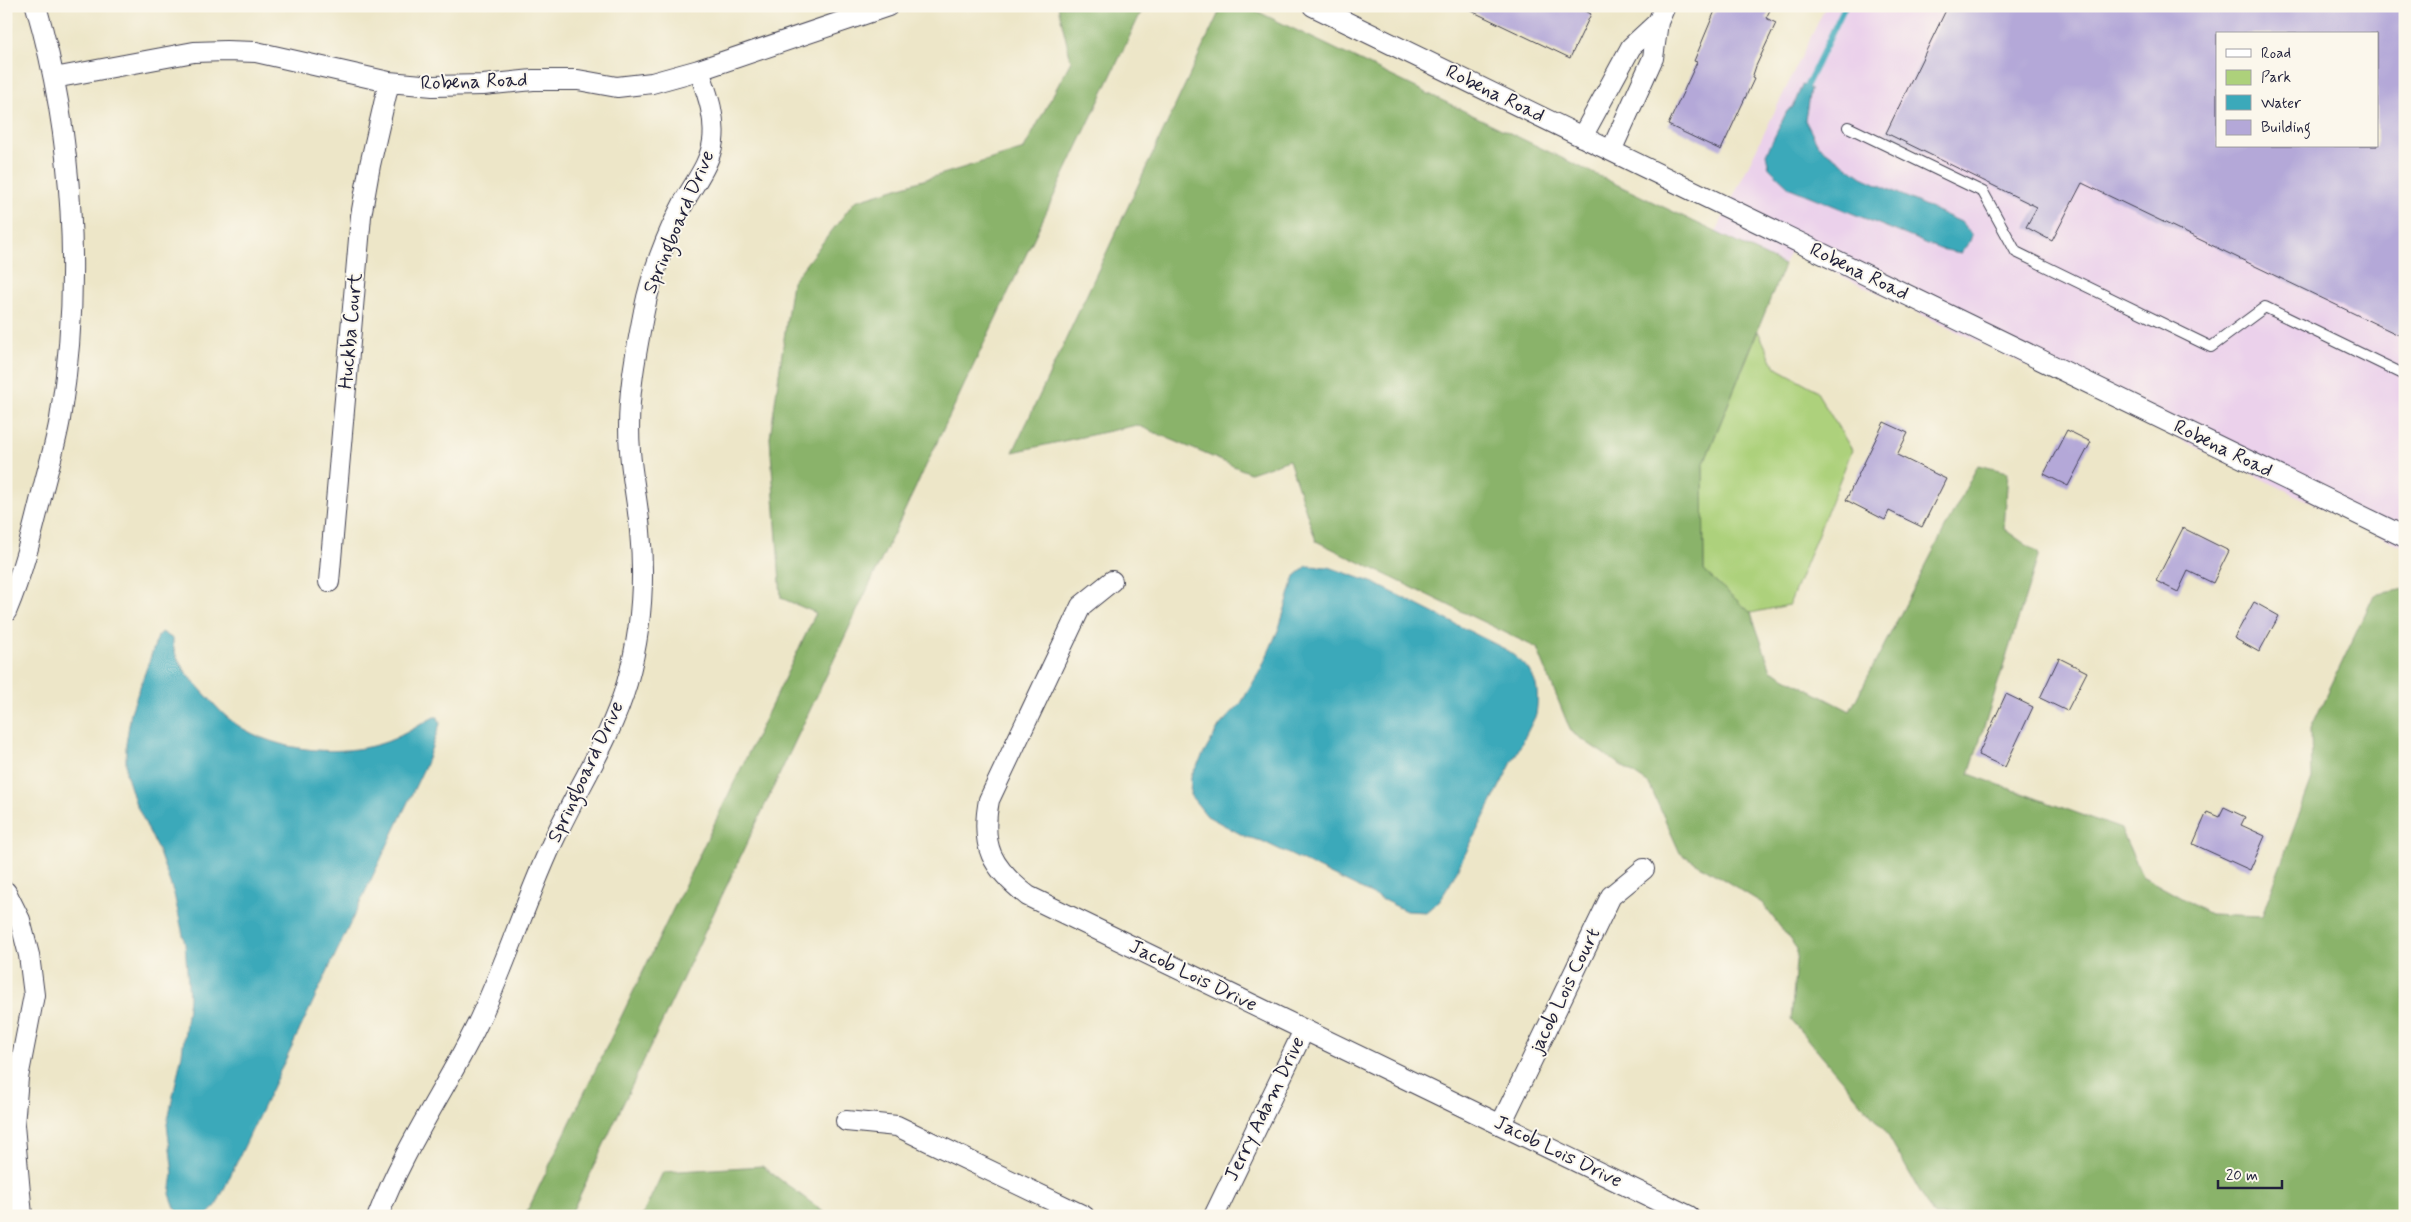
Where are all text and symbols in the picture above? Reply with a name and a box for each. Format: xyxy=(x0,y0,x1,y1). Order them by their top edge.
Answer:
legend xyxy=(2216,32,2378,148)
text: Road xyxy=(2261,44,2291,64)
street label: Robena Road xyxy=(1441,58,1549,130)
street label: Robena Road xyxy=(420,67,528,97)
text: Park xyxy=(2261,68,2291,88)
text: Water xyxy=(2261,94,2301,114)
text: Building xyxy=(2261,118,2311,139)
street label: Springboard Drive xyxy=(637,146,723,299)
street label: Robena Road xyxy=(1805,236,1913,308)
street label: Huckba Court xyxy=(332,272,370,390)
street label: Robena Road xyxy=(2169,413,2277,485)
street label: Springboard Drive xyxy=(541,697,632,848)
street label: jacob Lois Court xyxy=(1522,924,1607,1059)
street label: Jacob Lois Drive xyxy=(1124,933,1262,1019)
street label: Jerry Adam Drive xyxy=(1218,1032,1312,1186)
street label: Jacob Lois Drive xyxy=(1489,1109,1627,1195)
scale bar xyxy=(2218,1157,2282,1189)
text: 20 m xyxy=(2226,1166,2258,1186)

